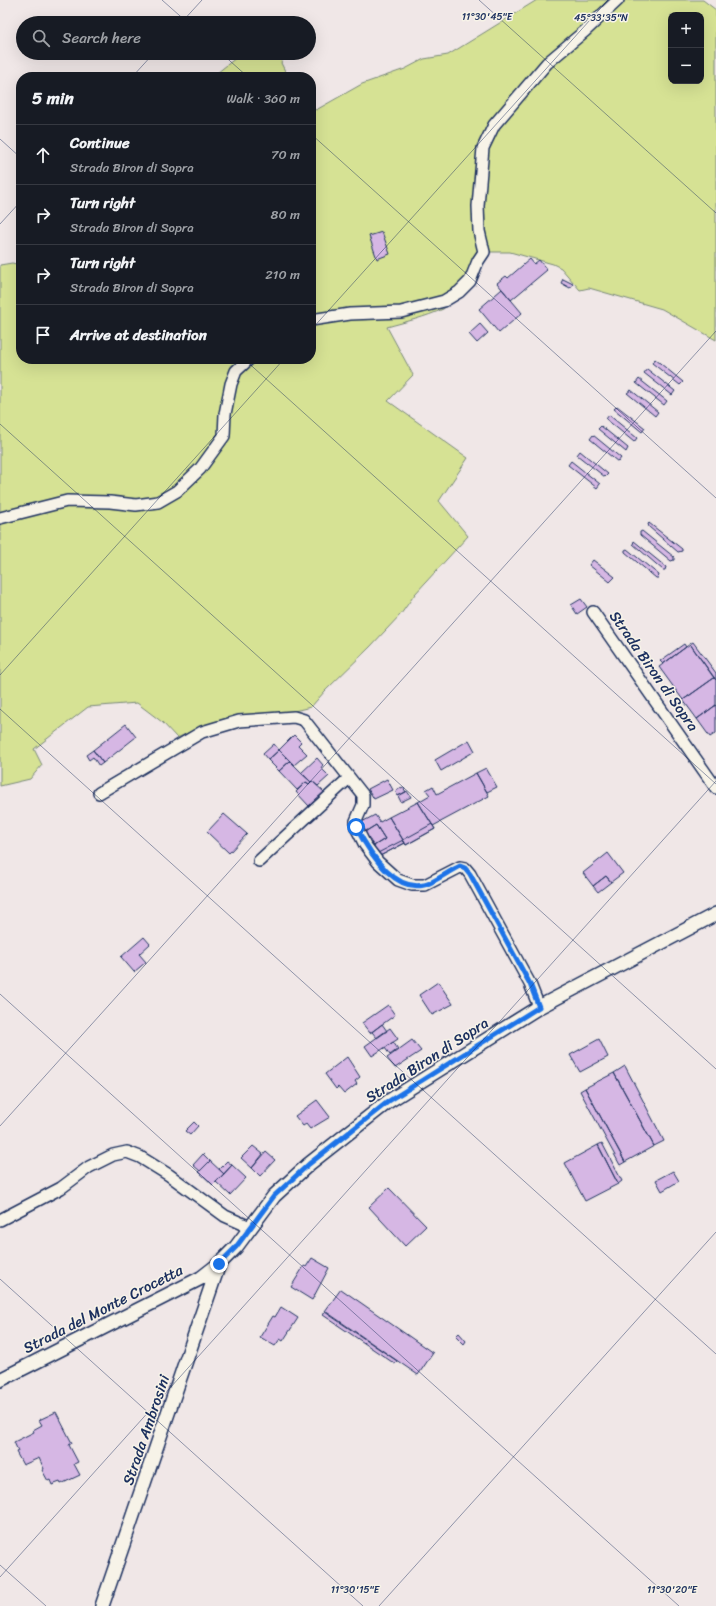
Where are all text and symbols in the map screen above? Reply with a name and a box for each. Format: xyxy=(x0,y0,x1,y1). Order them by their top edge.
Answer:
text: 11°30'45"E xyxy=(462,8,514,26)
text: 45°33'35"N xyxy=(574,9,628,27)
map controls xyxy=(668,12,704,84)
button: + xyxy=(668,12,704,48)
search box xyxy=(16,16,316,60)
text: Search here xyxy=(62,25,141,51)
icon: search xyxy=(30,27,52,49)
button: − xyxy=(668,48,704,84)
text: 5 min xyxy=(32,83,74,113)
text: Walk · 360 m xyxy=(226,87,300,110)
text: Continue xyxy=(70,130,130,156)
text: 70 m xyxy=(271,143,300,166)
icon: ahead xyxy=(32,144,54,166)
text: Strada Biron di Sopra xyxy=(70,156,194,179)
text: Turn right xyxy=(70,190,135,216)
text: 80 m xyxy=(271,203,300,226)
icon: right xyxy=(32,204,54,226)
text: Strada Biron di Sopra xyxy=(70,216,194,239)
text: Turn right xyxy=(70,250,135,276)
text: 210 m xyxy=(265,263,300,286)
icon: right xyxy=(32,264,54,286)
text: Strada Biron di Sopra xyxy=(70,276,194,299)
text: Arrive at destination xyxy=(70,322,207,348)
icon: arrive xyxy=(32,324,54,346)
street label: Strada Biron di Sopra xyxy=(602,605,706,737)
route start xyxy=(347,818,365,836)
street label: Strada Biron di Sopra xyxy=(360,1010,494,1110)
route end xyxy=(210,1255,228,1273)
street label: Strada del Monte Crocetta xyxy=(18,1257,188,1361)
street label: Strada Ambrosini xyxy=(115,1370,177,1489)
text: 11°30'15"E xyxy=(331,1581,381,1599)
text: 11°30'20"E xyxy=(647,1581,699,1599)

